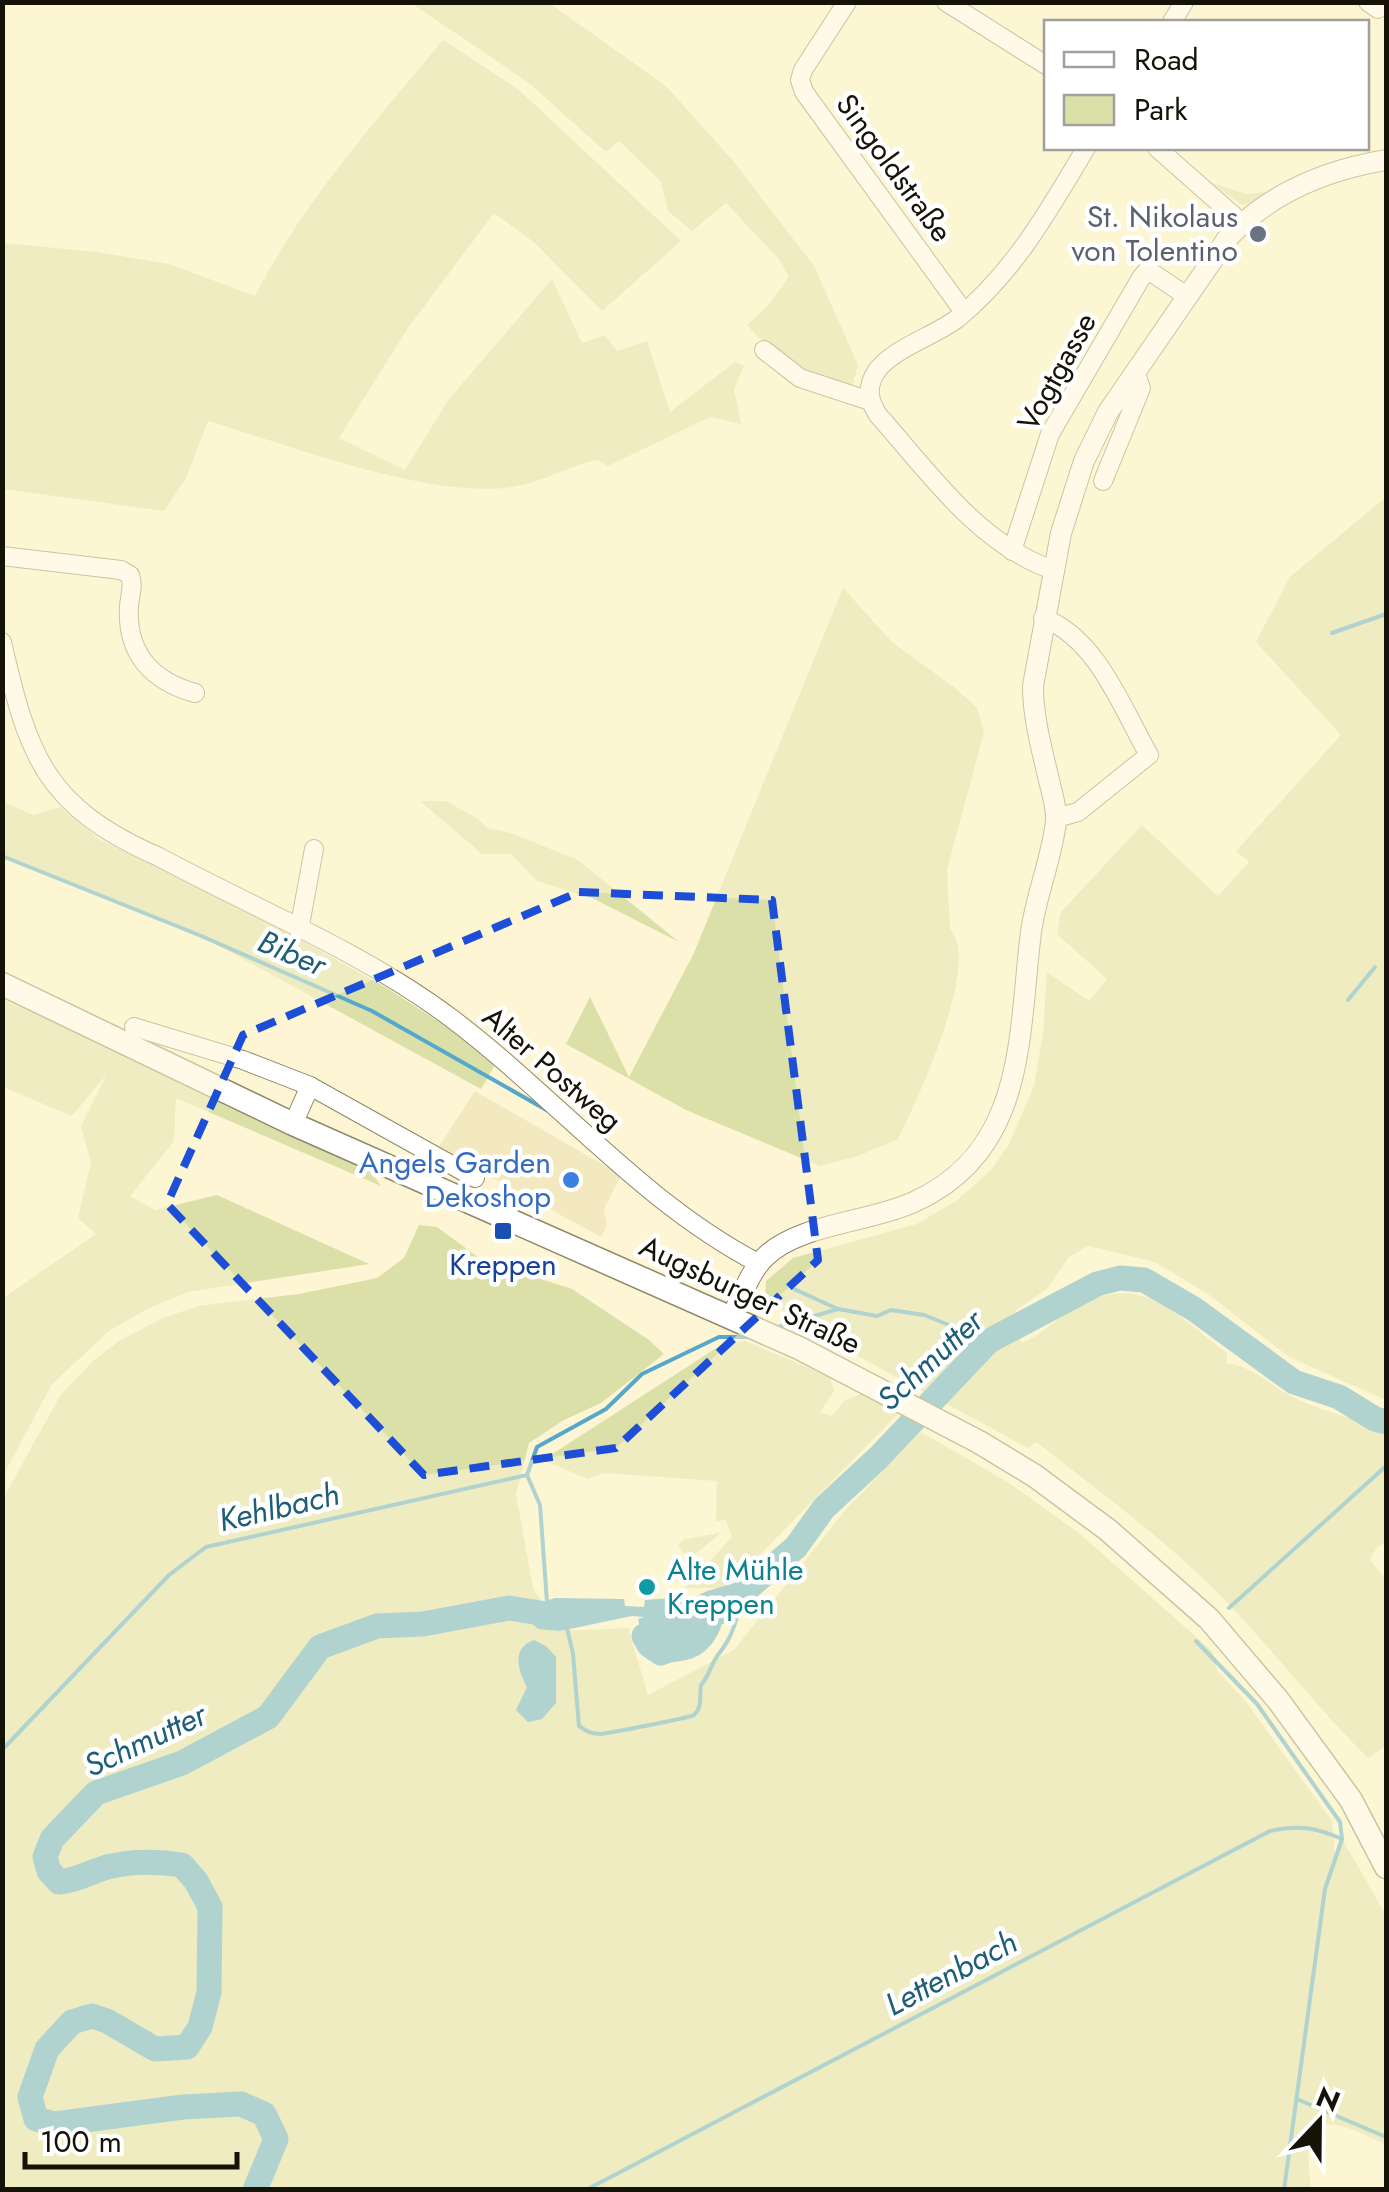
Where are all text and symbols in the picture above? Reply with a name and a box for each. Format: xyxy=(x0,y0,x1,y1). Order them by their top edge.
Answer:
legend xyxy=(1044,20,1369,150)
text: Road xyxy=(1134,38,1199,81)
street label: Singoldstraße xyxy=(826,85,963,251)
text: Park xyxy=(1134,88,1188,131)
place label: St. Nikolaus von Tolentino xyxy=(1072,195,1238,272)
marker: St. Nikolaus von Tolentino xyxy=(1247,223,1269,245)
street label: Vogtgasse xyxy=(1006,305,1107,439)
water label: Biber xyxy=(251,918,335,989)
street label: Alter Postweg xyxy=(473,996,631,1141)
place label: Angels Garden Dekoshop xyxy=(359,1141,551,1218)
marker: Angels Garden Dekoshop xyxy=(560,1169,582,1191)
marker: Kreppen xyxy=(492,1220,514,1242)
street label: Augsburger Straße xyxy=(633,1224,868,1365)
place label: Kreppen xyxy=(449,1243,557,1286)
water label: Schmutter xyxy=(867,1297,995,1421)
water label: Kehlbach xyxy=(214,1471,344,1543)
place label: Alte Mühle Kreppen xyxy=(667,1548,804,1625)
marker: Alte Mühle Kreppen xyxy=(636,1576,658,1598)
water label: Schmutter xyxy=(76,1691,216,1788)
water label: Lettenbach xyxy=(877,1919,1025,2027)
north arrow xyxy=(1269,2072,1369,2172)
text: N xyxy=(1310,2076,1346,2122)
scale bar xyxy=(25,2107,238,2169)
text: 100 m xyxy=(40,2120,122,2163)

